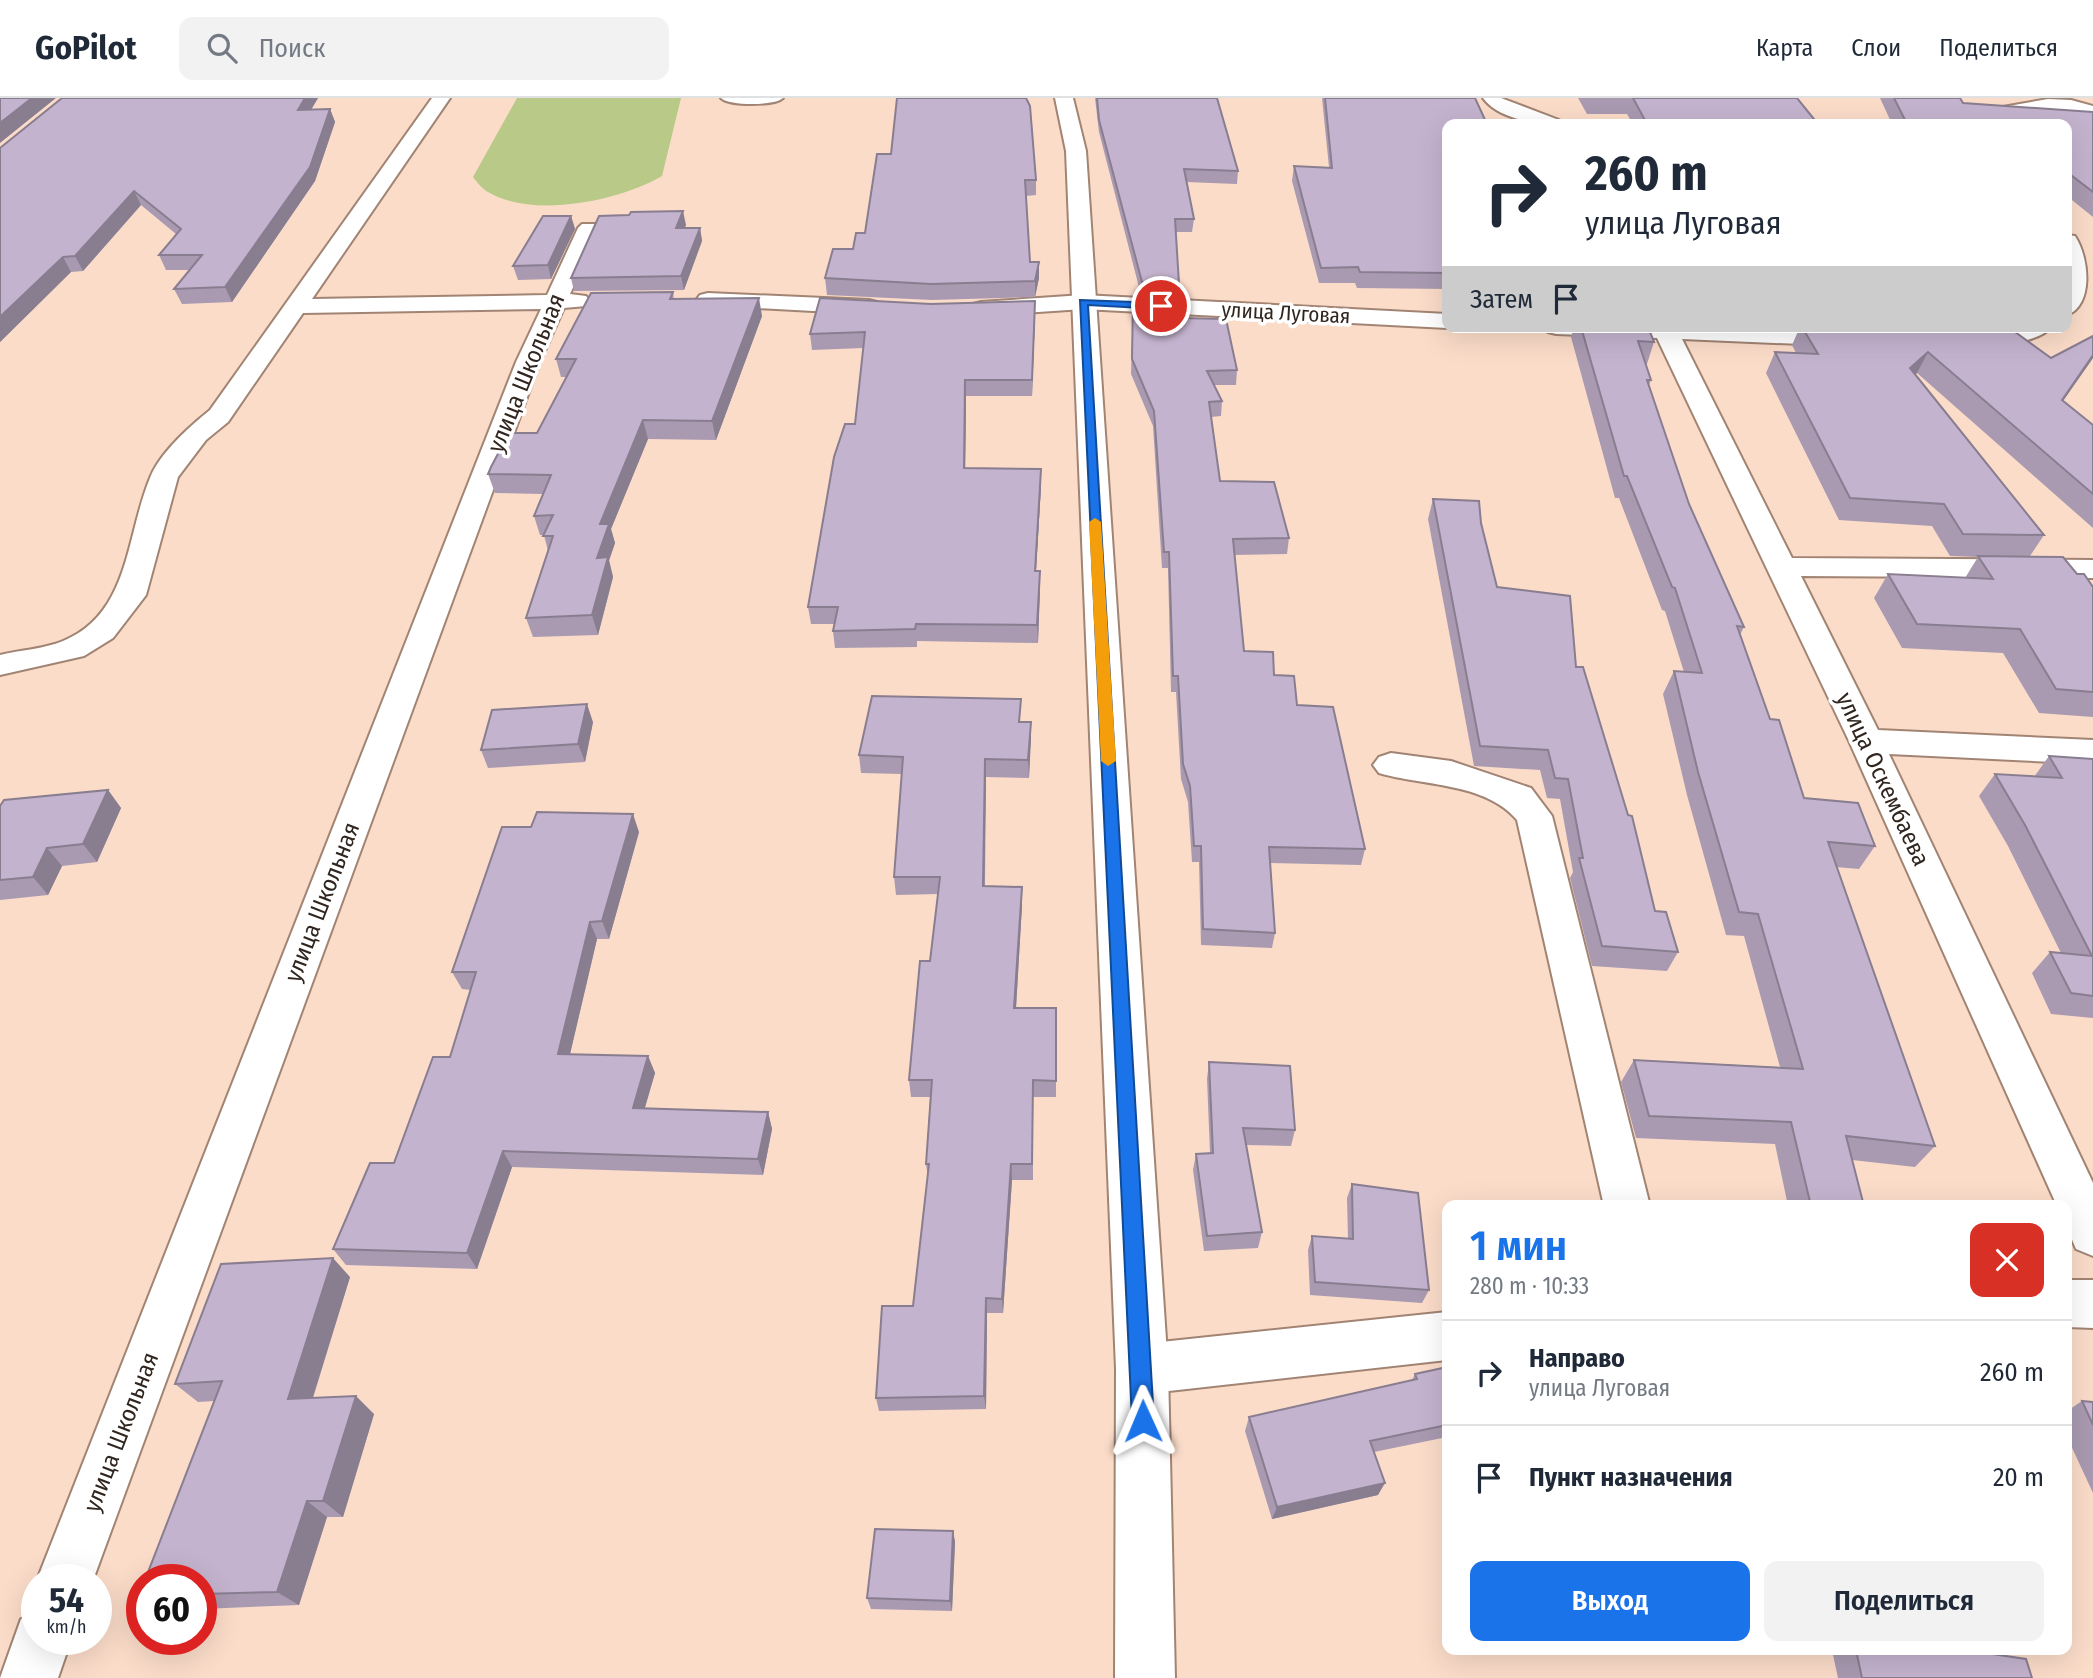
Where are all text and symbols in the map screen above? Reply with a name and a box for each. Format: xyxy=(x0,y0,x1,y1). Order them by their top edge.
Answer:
search box xyxy=(179,17,669,80)
text: GoPilot xyxy=(35,28,137,68)
icon: search xyxy=(203,29,241,67)
text: Поиск xyxy=(259,33,325,64)
text: Карта xyxy=(1756,34,1813,62)
text: Слои xyxy=(1851,34,1901,62)
text: Поделиться xyxy=(1939,34,2058,62)
text: 260 m xyxy=(1585,144,1708,203)
icon: right xyxy=(1470,147,1561,238)
text: улица Луговая xyxy=(1585,204,1782,242)
pin xyxy=(1131,276,1191,336)
icon: arrive xyxy=(1547,280,1585,318)
text: Затем xyxy=(1470,284,1533,315)
icon: arrive xyxy=(1142,287,1180,325)
street label: улица Школьная xyxy=(481,289,571,457)
street label: улица Луговая xyxy=(1221,297,1351,329)
street label: улица Оскембаева xyxy=(1831,688,1935,870)
street label: улица Школьная xyxy=(279,818,365,986)
text: 1 мин xyxy=(1470,1221,1567,1271)
button: close xyxy=(1970,1223,2044,1297)
text: 280 m · 10:33 xyxy=(1470,1272,1589,1300)
text: Направо xyxy=(1529,1343,1625,1374)
street label: улица Школьная xyxy=(78,1348,164,1516)
icon: right xyxy=(1470,1354,1508,1392)
text: 260 m xyxy=(1980,1357,2044,1388)
text: улица Луговая xyxy=(1529,1374,1670,1402)
position arrow xyxy=(1106,1384,1180,1458)
icon: arrive xyxy=(1470,1459,1508,1497)
text: Пункт назначения xyxy=(1529,1462,1733,1493)
text: 20 m xyxy=(1993,1462,2044,1493)
button: Выход xyxy=(1470,1561,1750,1641)
button: Поделиться xyxy=(1764,1561,2044,1641)
speed limit sign: 60 xyxy=(126,1564,217,1655)
text: 54 xyxy=(49,1579,84,1621)
text: km/h xyxy=(46,1616,87,1638)

